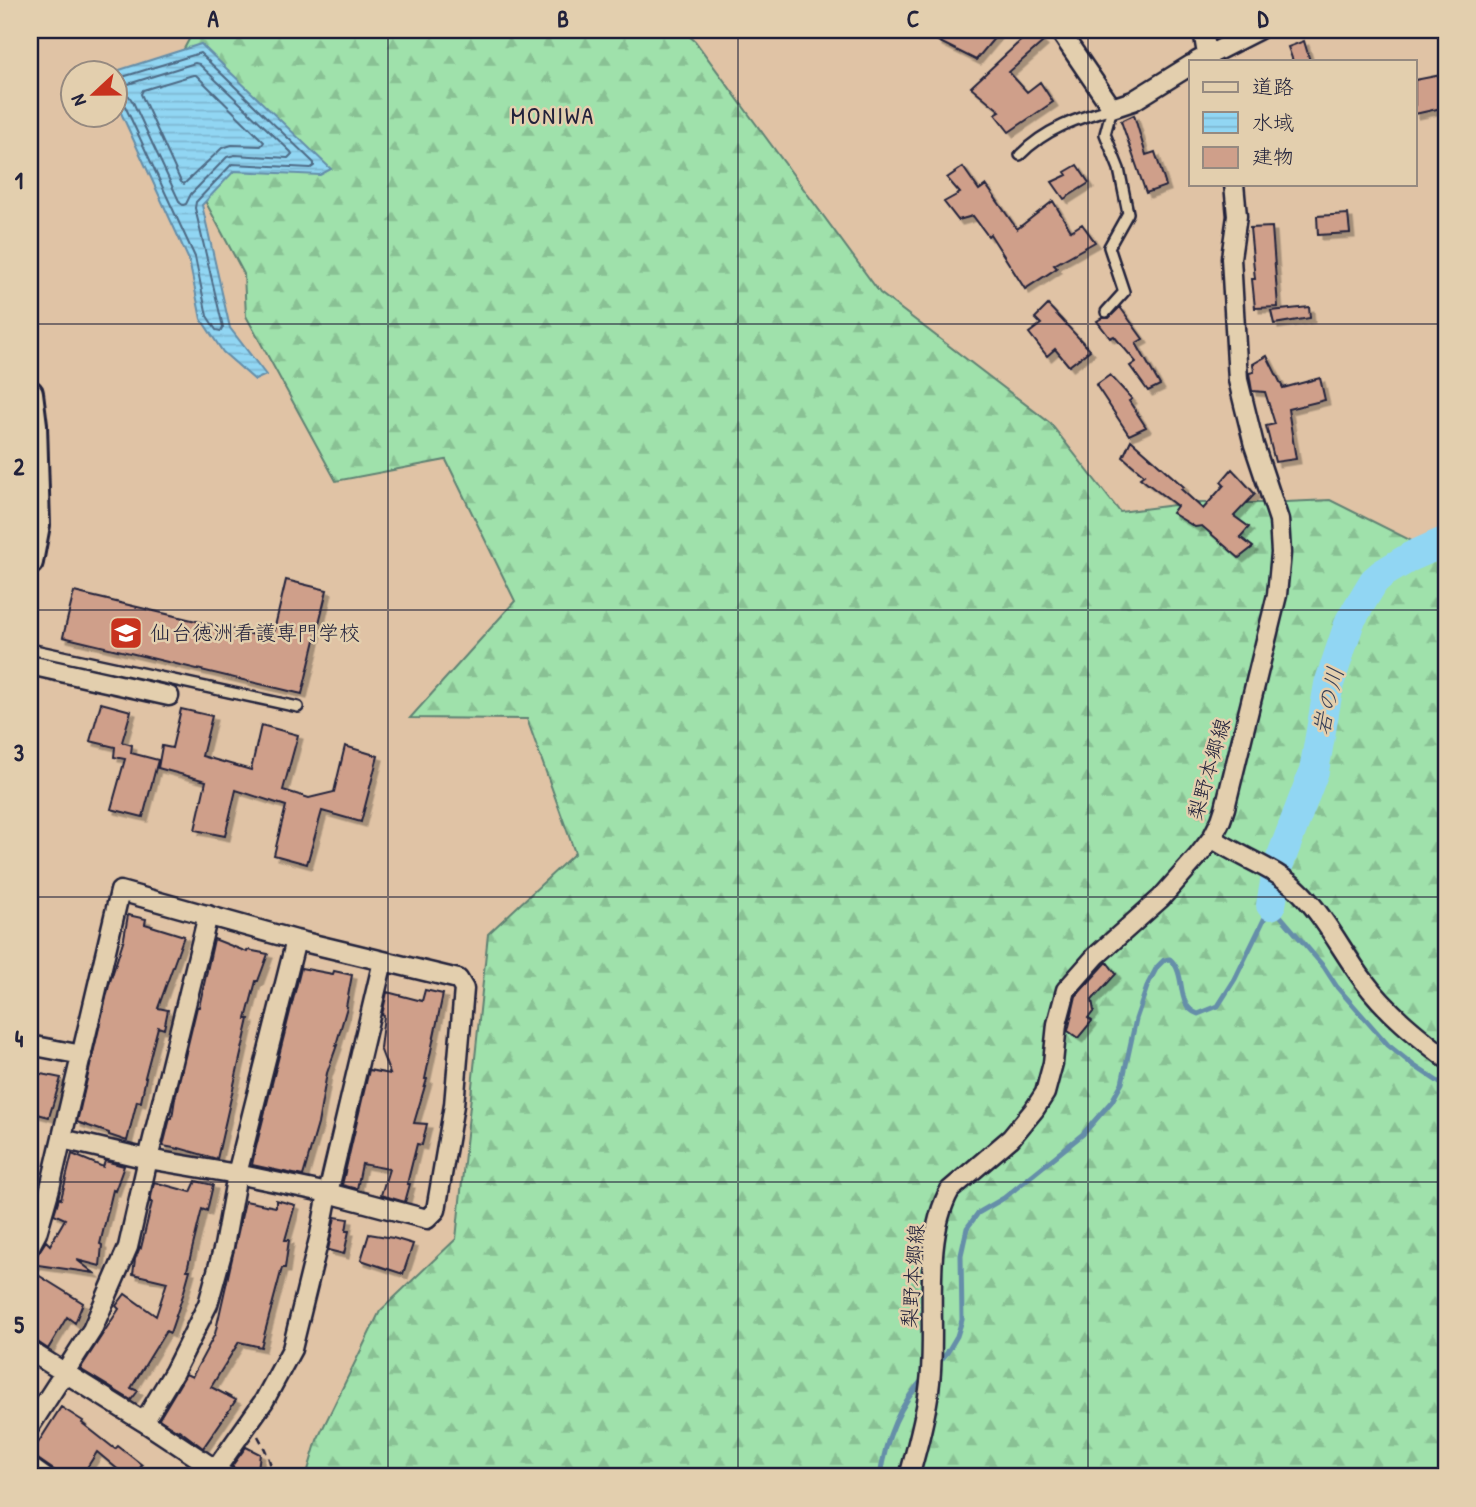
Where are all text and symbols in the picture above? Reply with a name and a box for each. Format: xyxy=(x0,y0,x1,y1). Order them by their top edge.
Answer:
text: A xyxy=(207,3,219,34)
text: B xyxy=(557,3,569,34)
text: C xyxy=(907,3,919,34)
text: D xyxy=(1258,3,1270,34)
north arrow xyxy=(60,60,130,130)
legend xyxy=(1189,60,1416,186)
text: 道路 xyxy=(1252,72,1294,101)
text: N xyxy=(64,91,92,110)
district label: MONIWA xyxy=(511,99,595,131)
text: 水域 xyxy=(1252,108,1294,137)
text: 建物 xyxy=(1252,142,1294,171)
text: 1 xyxy=(15,165,23,196)
text: 2 xyxy=(14,451,25,482)
school or university icon: 仙台徳洲看護専門学校 xyxy=(107,614,145,652)
place label: 仙台徳洲看護専門学校 xyxy=(150,618,360,647)
water label: 岩の川 xyxy=(1305,664,1350,738)
street label: 梨野本郷線 xyxy=(1180,714,1237,823)
text: 3 xyxy=(14,737,24,768)
text: 4 xyxy=(15,1023,24,1054)
street label: 梨野本郷線 xyxy=(894,1223,931,1329)
text: 5 xyxy=(14,1309,24,1340)

